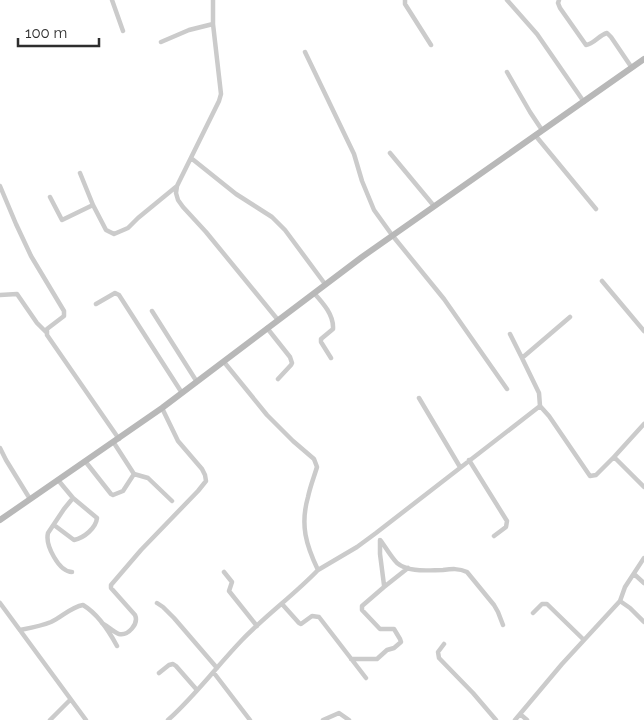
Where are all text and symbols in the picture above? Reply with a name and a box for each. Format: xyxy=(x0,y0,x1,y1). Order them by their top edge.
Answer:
scale bar xyxy=(18,15,99,47)
text: 100 m xyxy=(25,24,67,42)

